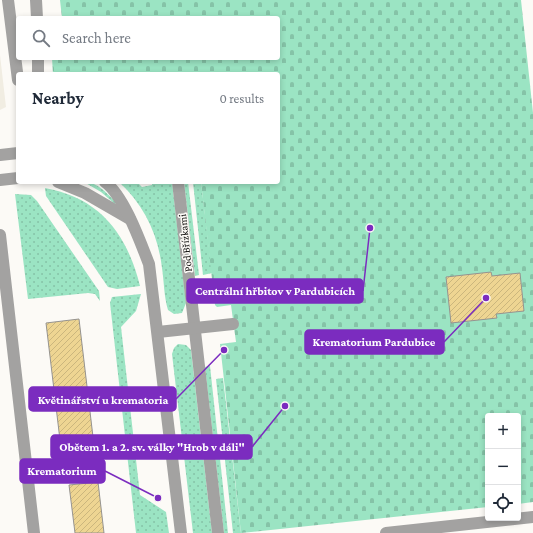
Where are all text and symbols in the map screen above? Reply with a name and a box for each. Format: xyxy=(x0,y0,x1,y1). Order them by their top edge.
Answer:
search box xyxy=(16,16,280,60)
icon: search xyxy=(30,27,52,49)
text: Search here xyxy=(62,30,131,46)
text: Nearby xyxy=(32,89,84,108)
text: 0 results xyxy=(219,91,264,106)
street label: Pod Břízkami xyxy=(176,213,194,273)
callout: Centrální hřbitov v Pardubicích xyxy=(187,279,363,303)
text: Centrální hřbitov v Pardubicích xyxy=(195,284,355,298)
callout: Krematorium Pardubice xyxy=(305,330,444,354)
text: Krematorium Pardubice xyxy=(313,335,436,349)
callout: Květinářství u krematoria xyxy=(29,387,176,411)
text: Květinářství u krematoria xyxy=(38,393,168,407)
map controls xyxy=(485,413,521,521)
button: + xyxy=(485,413,521,449)
callout: Obětem 1. a 2. sv. války "Hrob v dáli" xyxy=(51,435,252,459)
text: Obětem 1. a 2. sv. války "Hrob v dáli" xyxy=(59,440,245,454)
button: − xyxy=(485,449,521,485)
callout: Krematorium xyxy=(20,459,105,483)
text: Krematorium xyxy=(27,464,98,478)
button: locate xyxy=(485,485,521,521)

